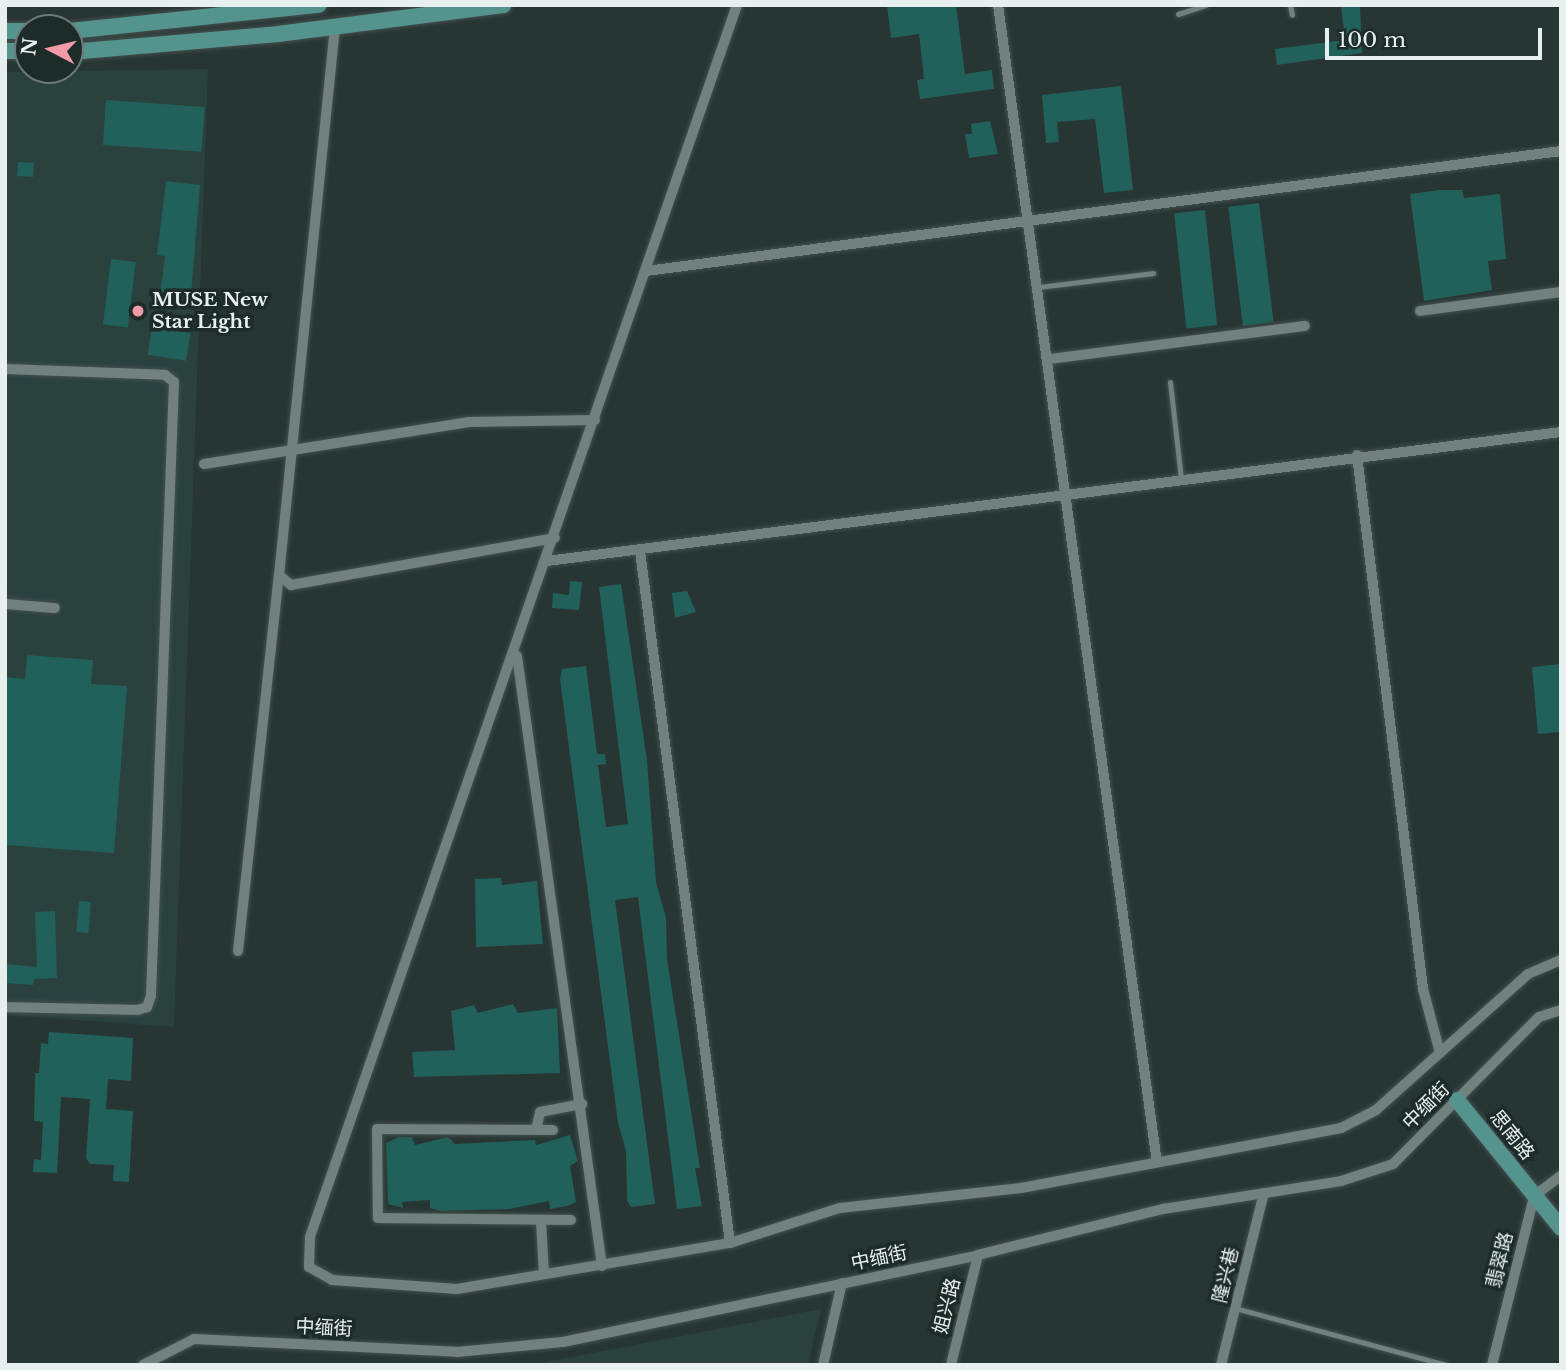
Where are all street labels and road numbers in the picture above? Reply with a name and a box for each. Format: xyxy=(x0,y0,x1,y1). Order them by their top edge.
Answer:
street label: 中缅街 xyxy=(1398,1078,1454,1134)
street label: 思南路 xyxy=(1485,1106,1539,1164)
street label: 翡翠路 xyxy=(1482,1230,1518,1290)
street label: 中缅街 xyxy=(849,1241,909,1275)
street label: 隆兴巷 xyxy=(1208,1245,1244,1305)
street label: 姐兴路 xyxy=(929,1276,965,1336)
street label: 中缅街 xyxy=(295,1315,353,1341)

